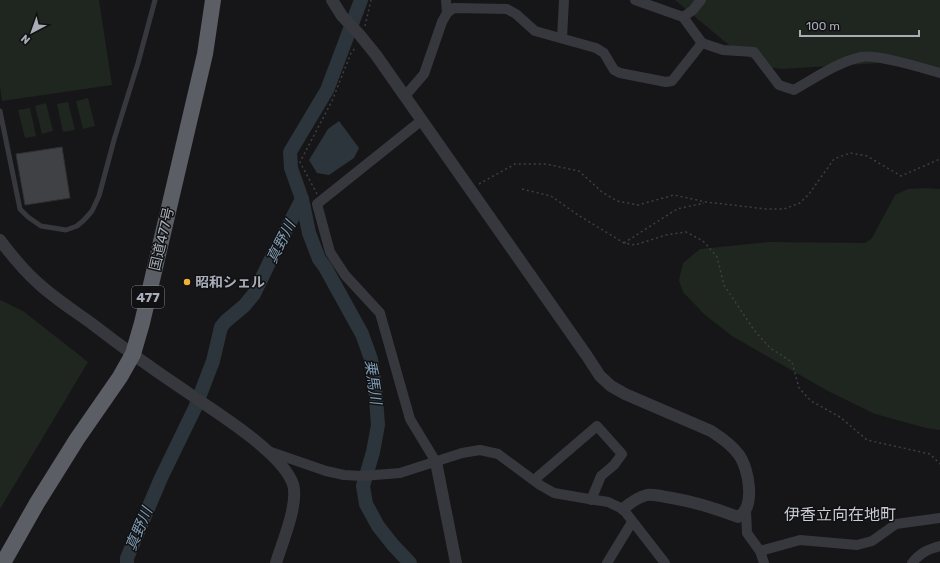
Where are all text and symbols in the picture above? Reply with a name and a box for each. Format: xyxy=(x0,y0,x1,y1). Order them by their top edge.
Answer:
north arrow xyxy=(12,12,52,52)
scale bar xyxy=(800,12,919,38)
text: 100 m xyxy=(806,19,840,33)
text: N xyxy=(18,32,33,47)
street label: 国道477号 xyxy=(146,206,178,272)
water label: 真野川 xyxy=(263,216,300,266)
place label: 昭和シェル xyxy=(195,274,265,291)
marker: 昭和シェル xyxy=(182,277,192,287)
road number: 477 xyxy=(132,286,164,308)
water label: 乗馬川 xyxy=(361,358,385,408)
water label: 真野川 xyxy=(122,503,157,553)
district label: 伊香立向在地町 xyxy=(784,505,896,524)

